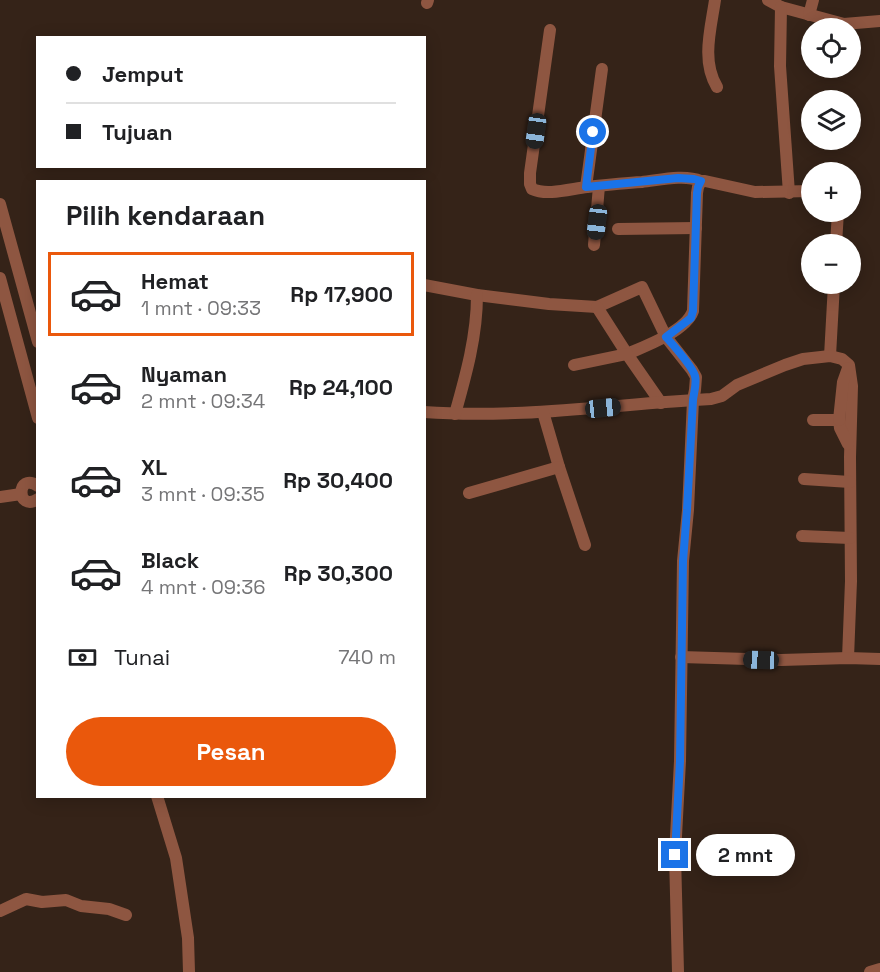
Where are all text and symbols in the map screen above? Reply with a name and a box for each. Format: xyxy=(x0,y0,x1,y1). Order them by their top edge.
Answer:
map controls xyxy=(801,18,861,294)
button: locate xyxy=(801,18,861,78)
text: Jemput xyxy=(102,60,184,88)
button: layers xyxy=(801,90,861,150)
car xyxy=(525,112,547,150)
text: Tujuan xyxy=(102,118,173,146)
route start xyxy=(579,118,606,145)
button: + xyxy=(801,162,861,222)
text: Pilih kendaraan xyxy=(66,198,265,233)
car xyxy=(586,203,608,241)
button: − xyxy=(801,234,861,294)
icon: car xyxy=(69,267,123,321)
text: Hemat xyxy=(141,267,209,295)
text: Rp 17,900 xyxy=(290,280,393,308)
text: 1 mnt · 09:33 xyxy=(141,295,261,321)
icon: car xyxy=(69,360,123,414)
text: Nyaman xyxy=(141,360,227,388)
text: Rp 24,100 xyxy=(289,373,393,401)
text: 2 mnt · 09:34 xyxy=(141,388,265,414)
car xyxy=(584,397,622,419)
icon: car xyxy=(69,453,123,507)
text: XL xyxy=(141,453,167,481)
text: Rp 30,400 xyxy=(283,466,393,494)
text: 3 mnt · 09:35 xyxy=(141,481,265,507)
icon: car xyxy=(69,546,123,600)
text: Black xyxy=(141,546,199,574)
text: Rp 30,300 xyxy=(284,559,393,587)
text: 4 mnt · 09:36 xyxy=(141,574,265,600)
icon: cash xyxy=(66,641,99,674)
text: Tunai xyxy=(114,643,170,671)
text: 740 m xyxy=(338,644,396,670)
car xyxy=(743,650,779,670)
button: Pesan xyxy=(66,717,396,786)
callout: 2 mnt xyxy=(696,834,795,876)
route end xyxy=(661,841,688,868)
text: 2 mnt xyxy=(718,842,773,868)

